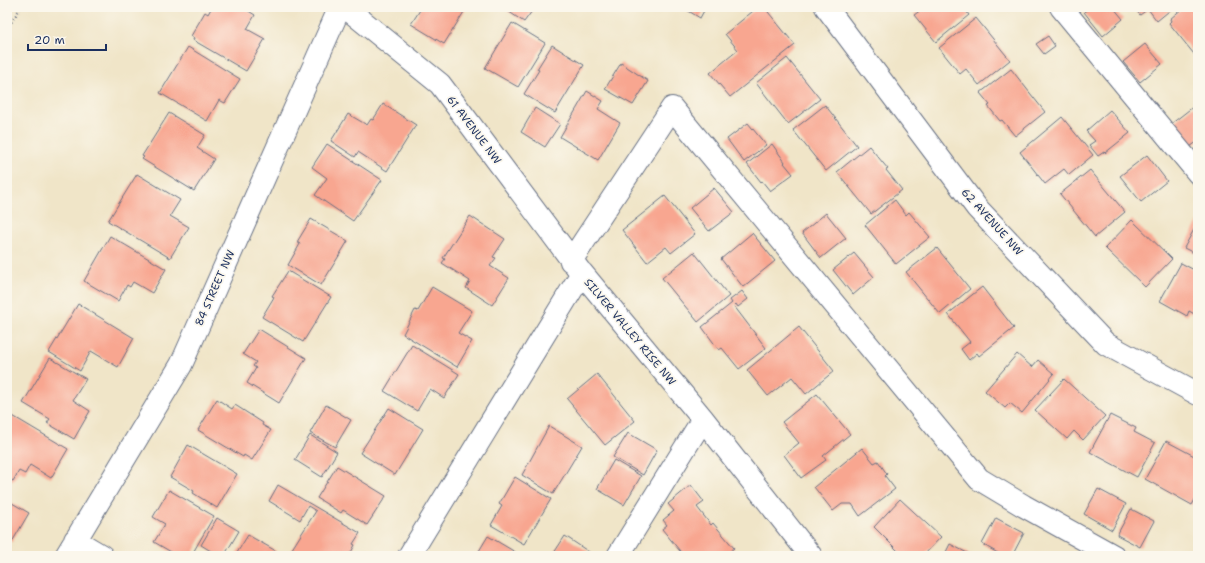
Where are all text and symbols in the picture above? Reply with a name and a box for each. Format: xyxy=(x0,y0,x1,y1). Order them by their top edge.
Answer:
scale bar xyxy=(28,26,106,52)
text: 20 m xyxy=(34,32,65,48)
street label: 61 AVENUE NW xyxy=(443,93,505,168)
street label: 62 AVENUE NW xyxy=(958,185,1026,259)
street label: 84 STREET NW xyxy=(192,247,239,328)
street label: SILVER VALLEY RISE NW xyxy=(581,275,680,389)

